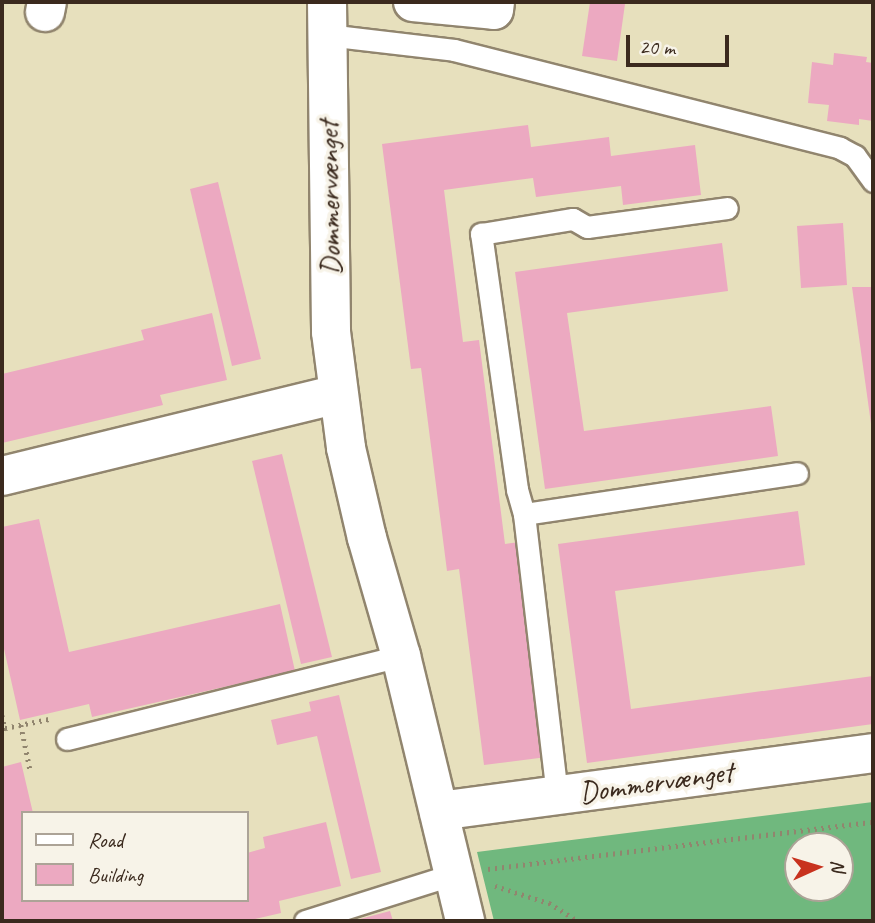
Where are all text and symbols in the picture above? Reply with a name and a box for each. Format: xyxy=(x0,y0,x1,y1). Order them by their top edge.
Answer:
scale bar xyxy=(630,21,733,65)
text: 20 m xyxy=(639,34,675,60)
street label: Dommervænget xyxy=(310,120,348,276)
street label: Dommervænget xyxy=(577,753,735,811)
legend xyxy=(21,811,248,902)
text: Road xyxy=(88,827,123,853)
north arrow xyxy=(784,832,854,902)
text: N xyxy=(826,859,850,872)
text: Building xyxy=(88,862,143,888)

